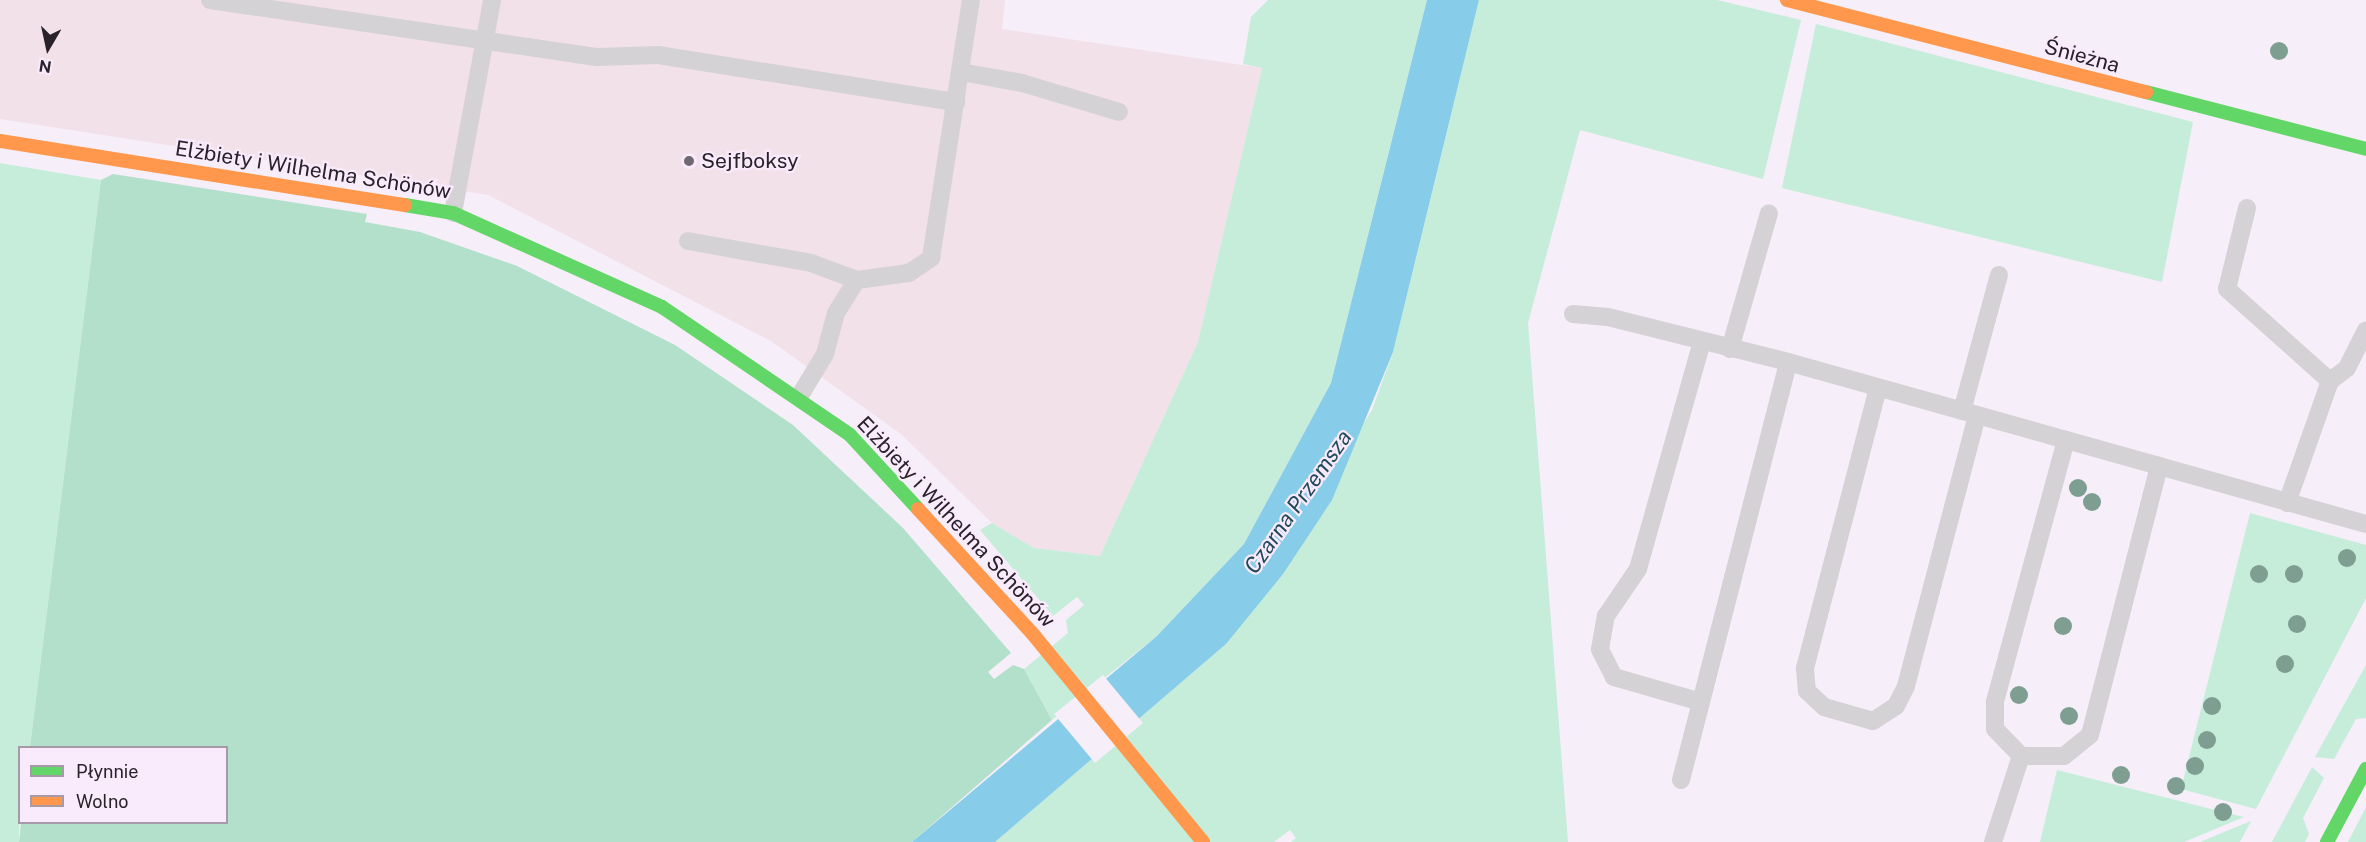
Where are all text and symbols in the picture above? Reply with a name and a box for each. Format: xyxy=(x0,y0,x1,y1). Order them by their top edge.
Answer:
north arrow xyxy=(18,18,78,78)
street label: Śnieżna xyxy=(2042,34,2122,78)
text: N xyxy=(37,56,53,77)
street label: Elżbiety i Wilhelma Schönów xyxy=(173,136,453,204)
place label: Sejfboksy xyxy=(701,148,799,174)
marker: Sejfboksy xyxy=(682,154,696,168)
street label: Elżbiety i Wilhelma Schönów xyxy=(851,411,1061,633)
water label: Czarna Przemsza xyxy=(1239,425,1357,579)
legend xyxy=(18,746,228,824)
text: Płynnie xyxy=(76,761,139,782)
text: Wolno xyxy=(76,791,128,812)

